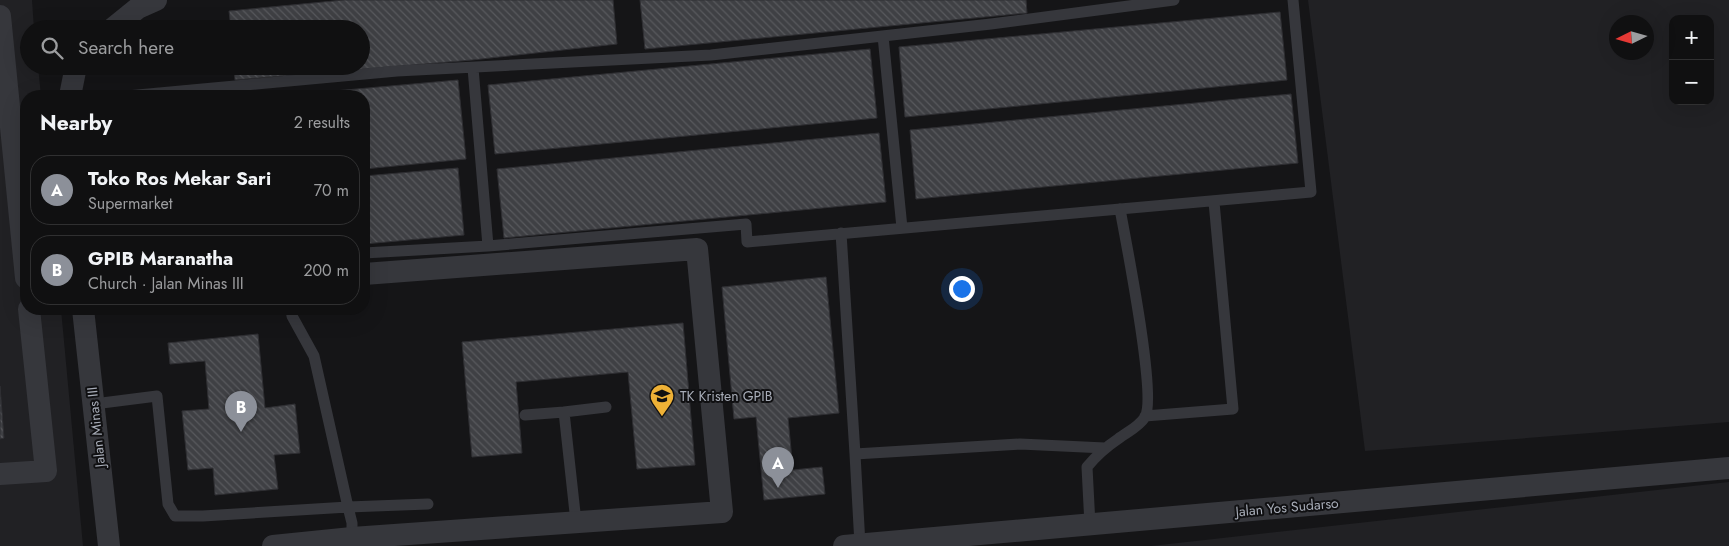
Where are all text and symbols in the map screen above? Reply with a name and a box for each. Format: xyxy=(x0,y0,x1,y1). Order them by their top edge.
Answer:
north arrow xyxy=(1609,15,1654,60)
map controls xyxy=(1669,15,1714,105)
button: + xyxy=(1669,15,1714,60)
search box xyxy=(20,20,370,75)
icon: search xyxy=(38,34,66,62)
text: Search here xyxy=(78,34,174,61)
button: − xyxy=(1669,60,1714,105)
text: Nearby xyxy=(40,108,112,138)
text: 2 results xyxy=(294,111,350,134)
text: Toko Ros Mekar Sari xyxy=(88,165,271,192)
text: A xyxy=(51,179,63,202)
text: 70 m xyxy=(314,179,349,202)
text: Supermarket xyxy=(88,192,173,215)
text: GPIB Maranatha xyxy=(88,245,233,272)
text: B xyxy=(52,259,62,282)
text: 200 m xyxy=(303,259,349,282)
text: Church · Jalan Minas III xyxy=(88,272,244,295)
your location xyxy=(949,276,975,302)
school or university icon: TK Kristen GPIB xyxy=(649,383,675,417)
street label: Jalan Minas III xyxy=(82,386,110,470)
place label: TK Kristen GPIB xyxy=(680,386,773,406)
pin: B xyxy=(225,391,257,432)
pin: A xyxy=(762,447,794,488)
street label: Jalan Yos Sudarso xyxy=(1233,493,1340,522)

